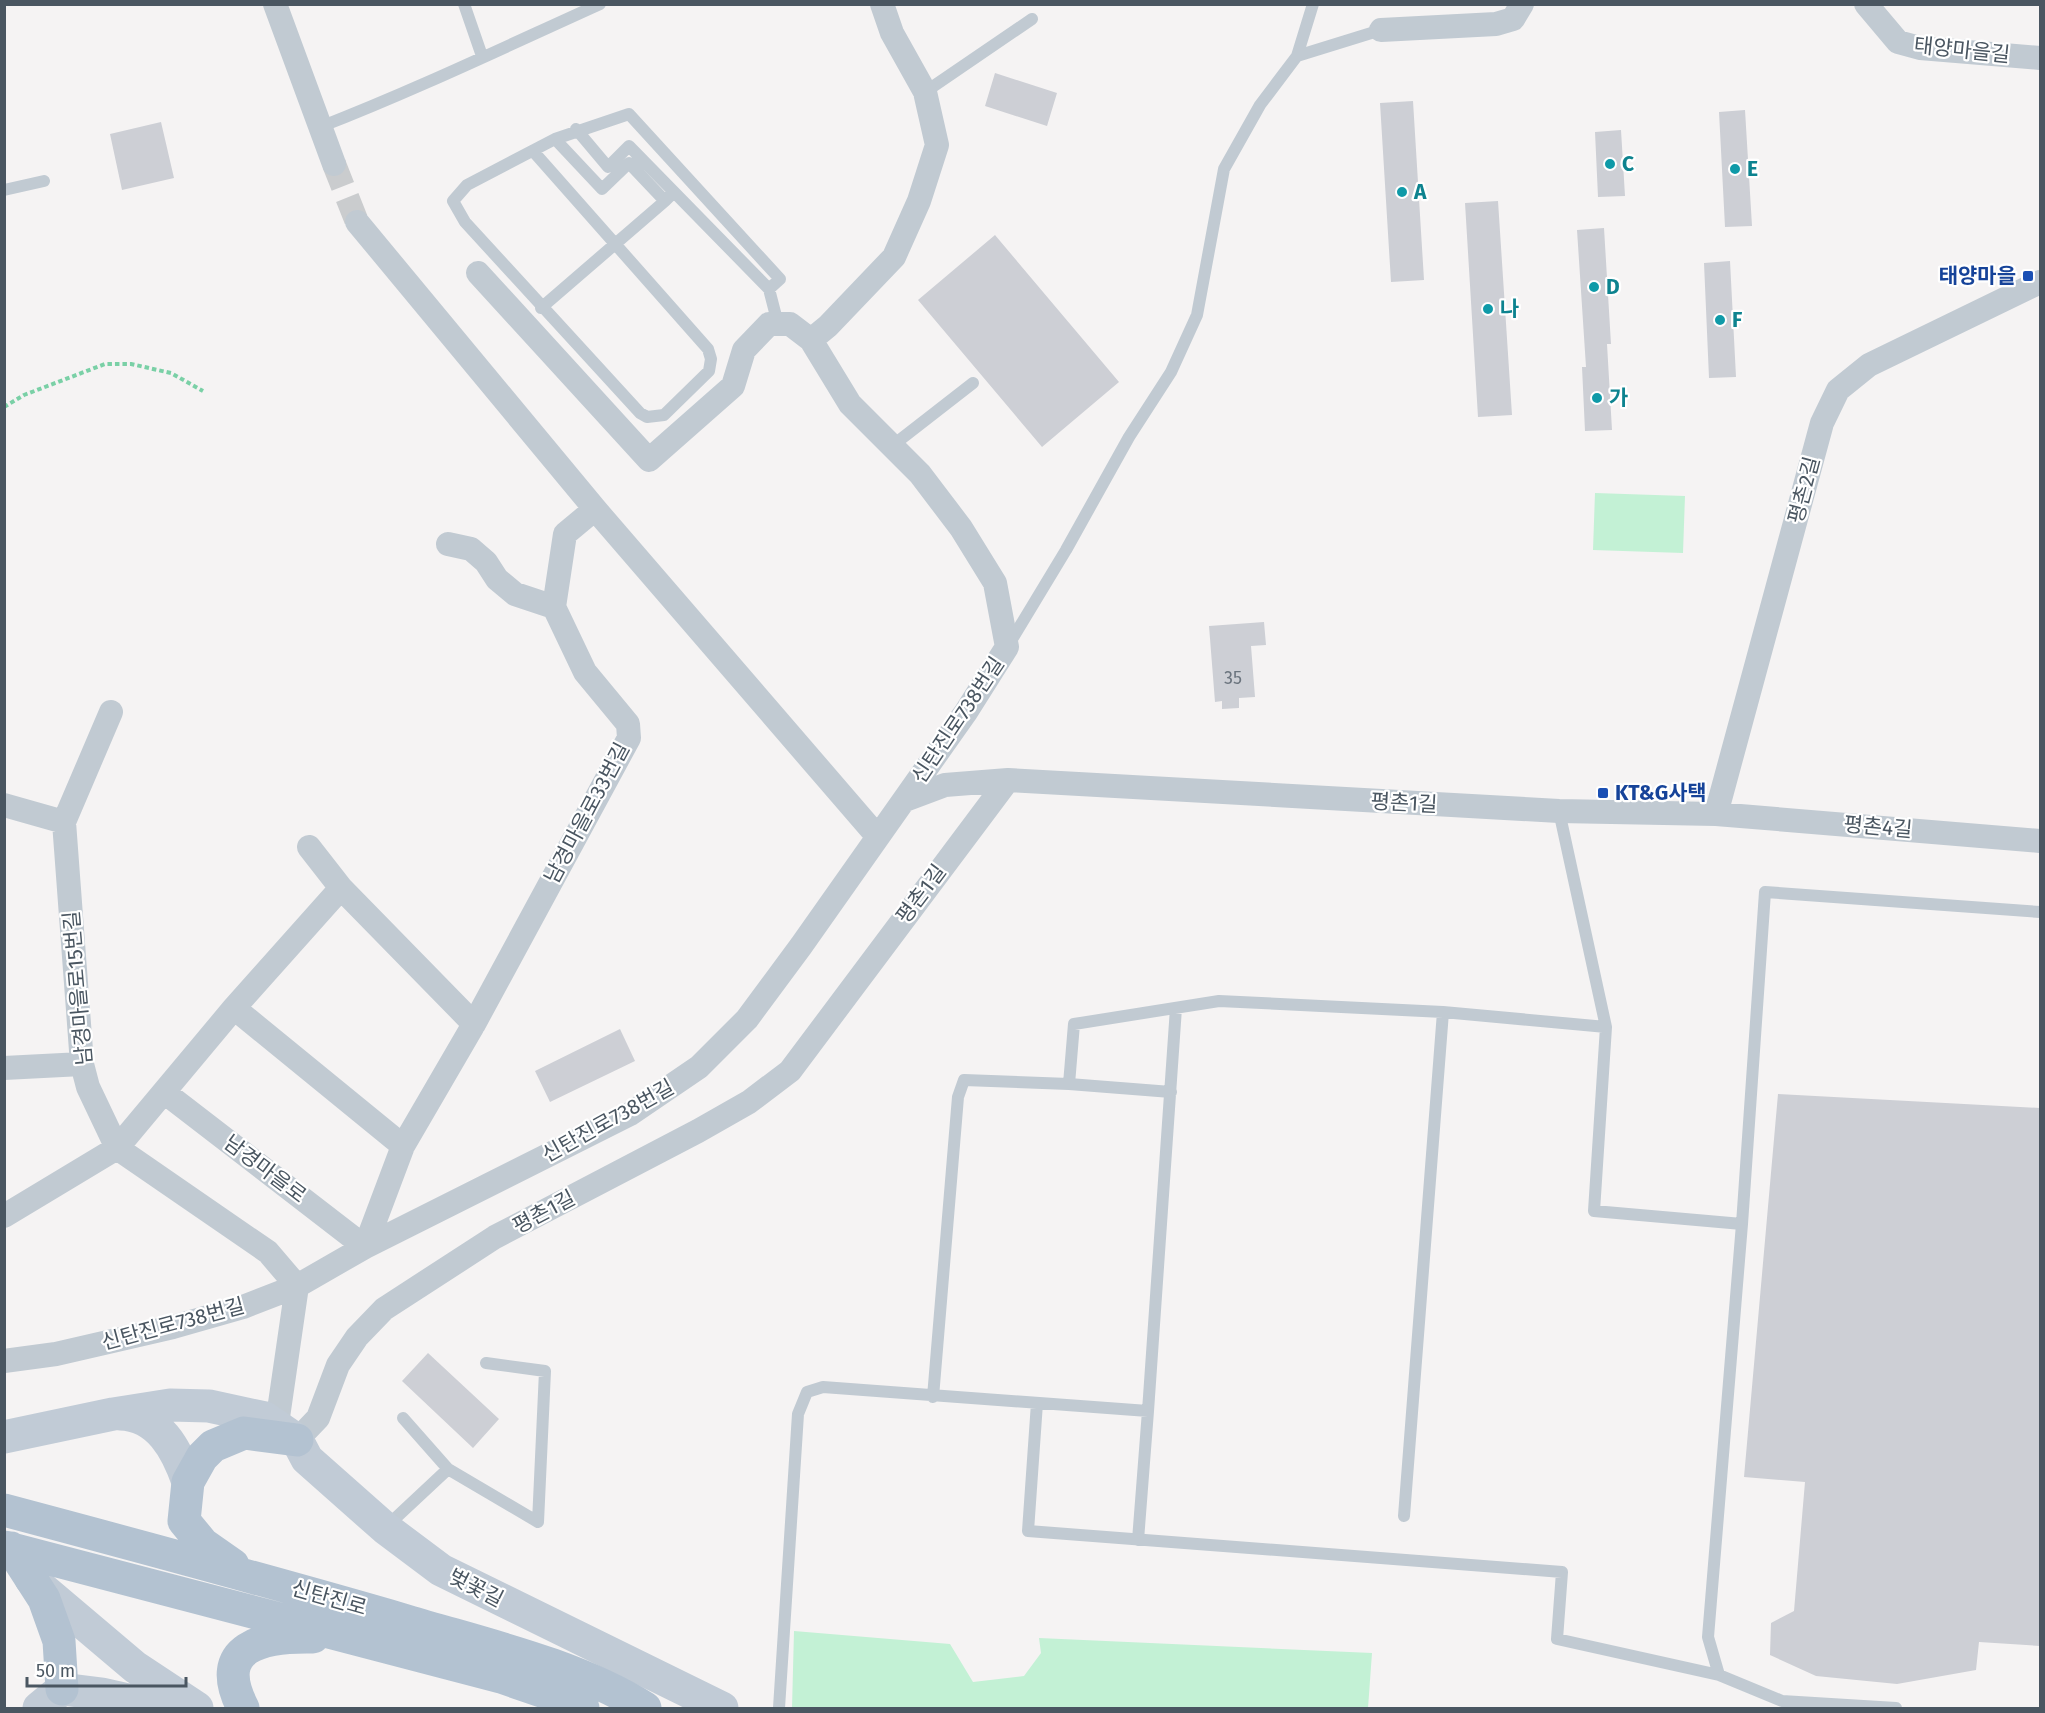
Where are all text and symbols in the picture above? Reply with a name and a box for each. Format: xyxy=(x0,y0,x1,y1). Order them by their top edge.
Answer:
street label: 태양마을길 xyxy=(1913,32,2011,68)
place label: C xyxy=(1622,151,1634,177)
place label: E xyxy=(1747,156,1758,182)
marker: C xyxy=(1603,157,1617,171)
marker: E xyxy=(1728,162,1742,176)
place label: A xyxy=(1413,179,1427,205)
marker: A xyxy=(1395,185,1409,199)
place label: 태양마을 xyxy=(1939,263,2016,289)
marker: 태양마을 xyxy=(2021,269,2035,283)
place label: D xyxy=(1606,274,1620,300)
marker: D xyxy=(1587,280,1601,294)
place label: 나 xyxy=(1500,296,1519,322)
marker: 나 xyxy=(1481,302,1495,316)
place label: F xyxy=(1732,307,1743,333)
marker: F xyxy=(1713,313,1727,327)
place label: 가 xyxy=(1609,385,1628,411)
marker: 가 xyxy=(1590,391,1604,405)
street label: 평촌2길 xyxy=(1783,454,1825,526)
street label: 신탄진로738번길 xyxy=(906,652,1010,788)
house number: 35 xyxy=(1224,667,1242,689)
street label: 남경마을로33번길 xyxy=(539,738,635,888)
place label: KT&G사택 xyxy=(1615,780,1707,806)
marker: KT&G사택 xyxy=(1596,786,1610,800)
street label: 평촌1길 xyxy=(1370,788,1438,818)
street label: 평촌4길 xyxy=(1842,811,1914,843)
street label: 평촌1길 xyxy=(890,859,952,929)
street label: 남경마을로15번길 xyxy=(58,910,98,1066)
street label: 신탄진로738번길 xyxy=(537,1074,679,1168)
street label: 남경마을로 xyxy=(219,1130,311,1208)
street label: 평촌1길 xyxy=(508,1185,580,1239)
street label: 신탄진로738번길 xyxy=(99,1292,247,1356)
street label: 벚꽃길 xyxy=(444,1563,508,1613)
street label: 신탄진로 xyxy=(288,1575,370,1621)
scale bar xyxy=(27,1650,186,1688)
text: 50 m xyxy=(36,1660,75,1682)

